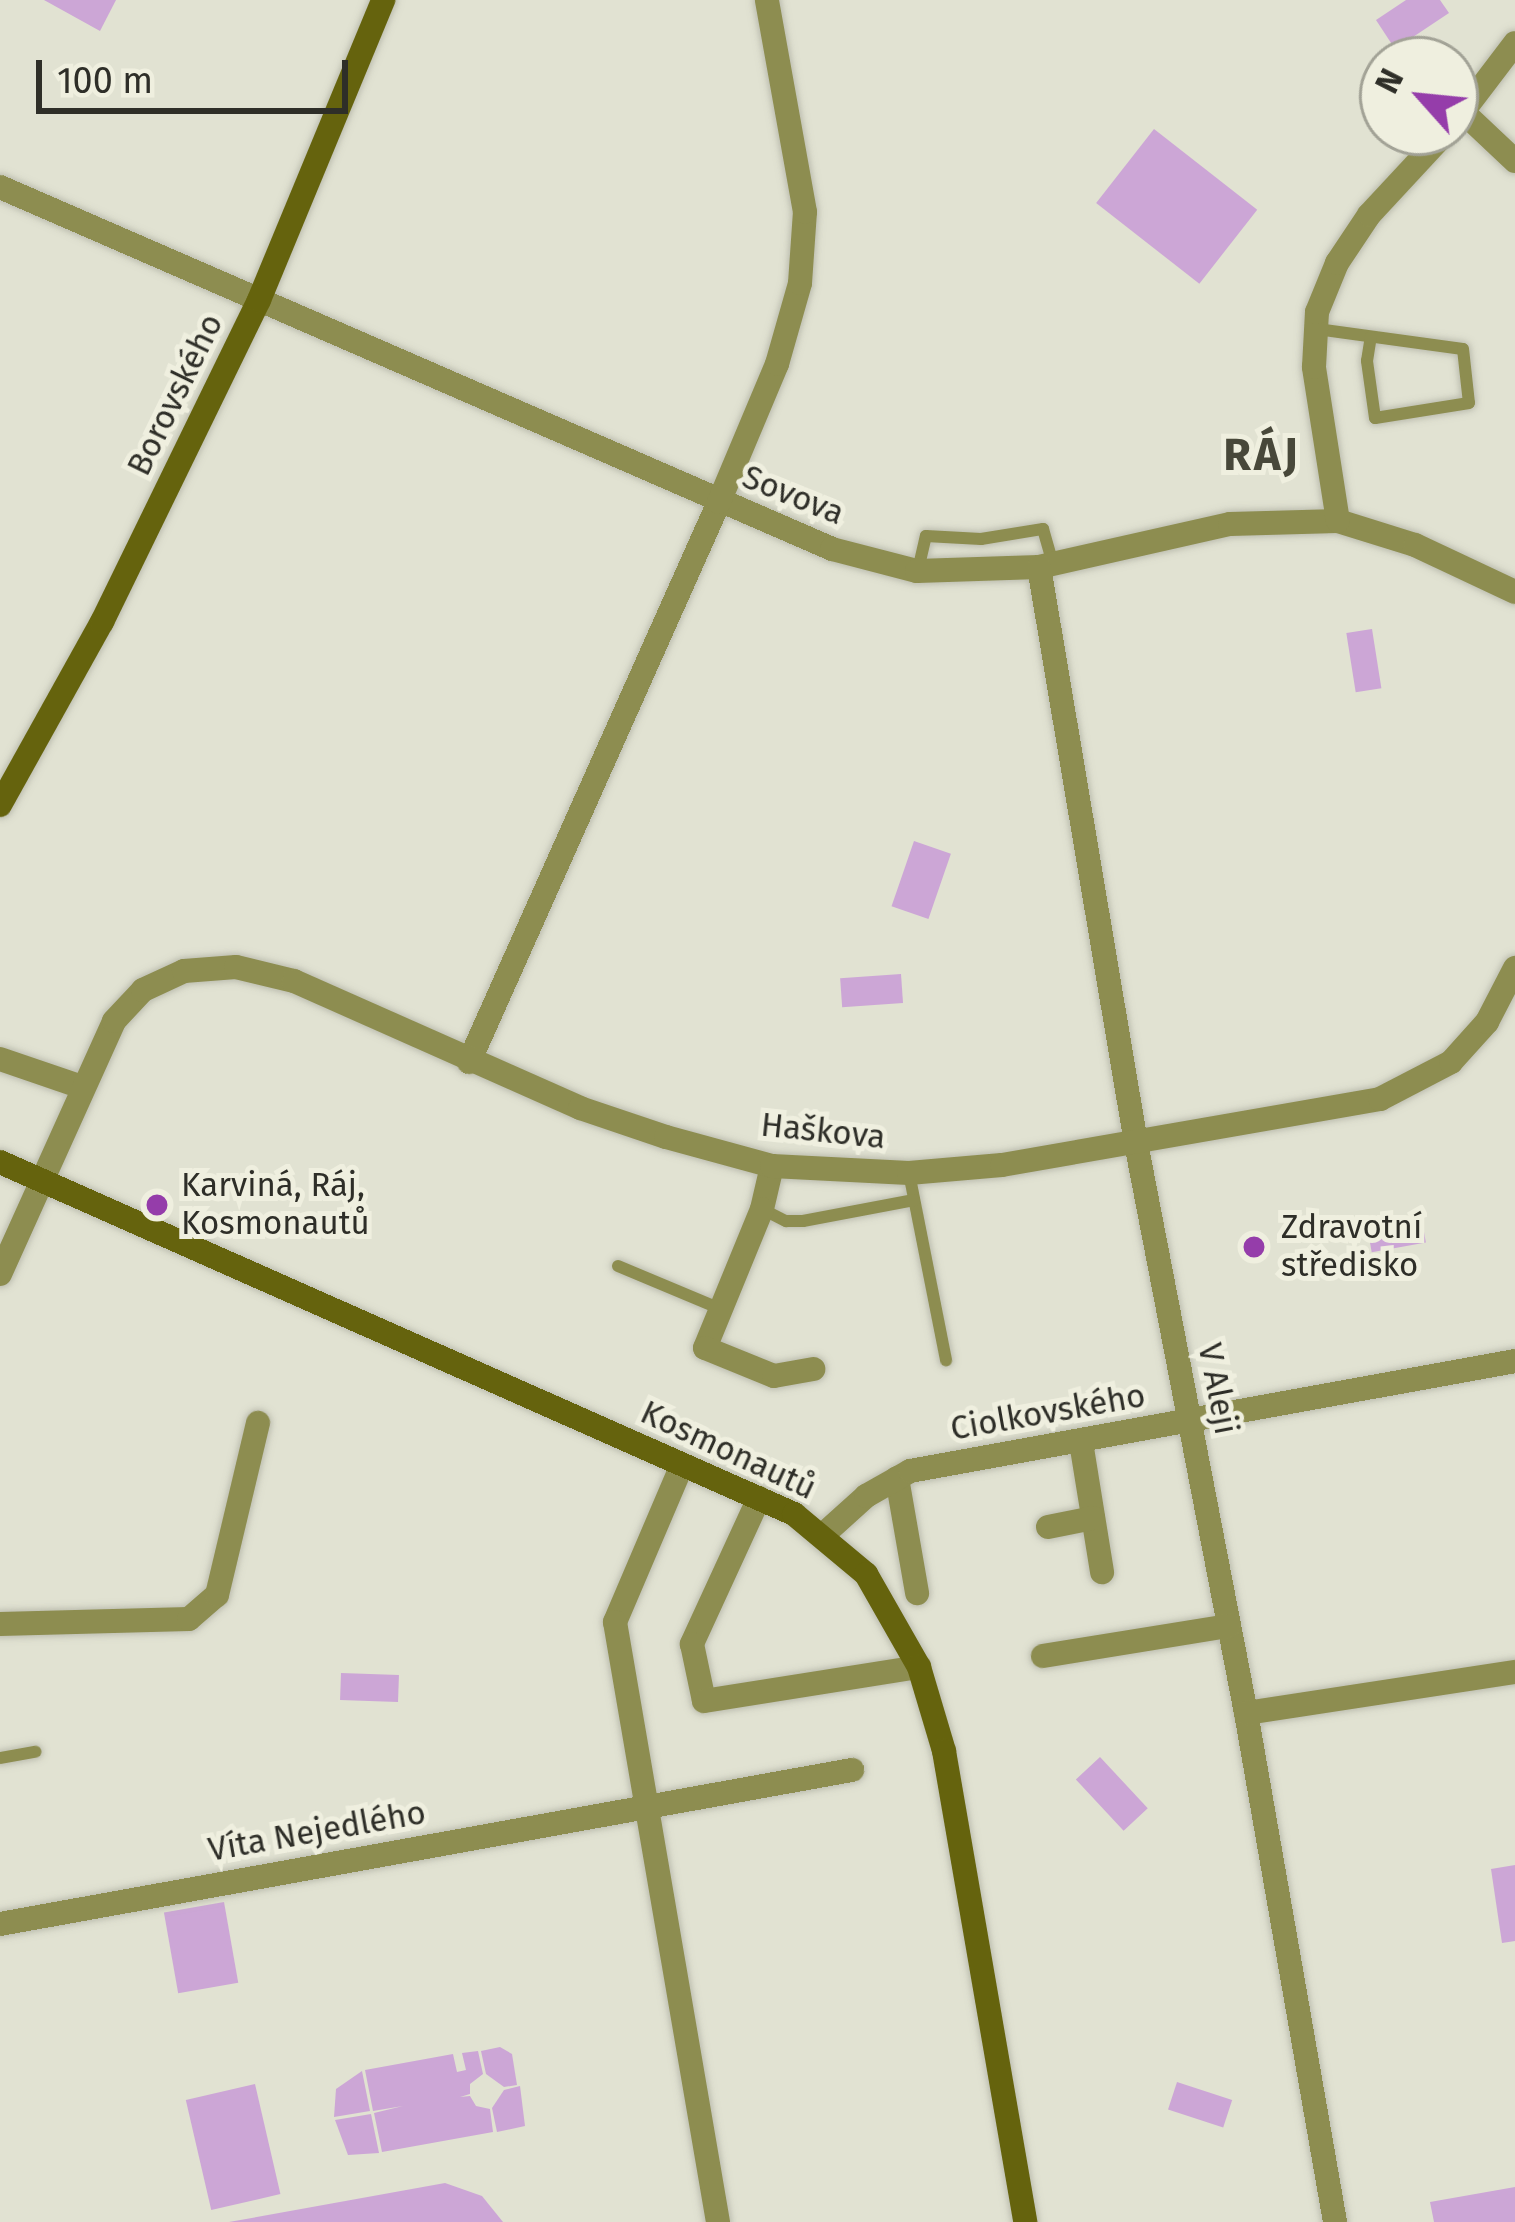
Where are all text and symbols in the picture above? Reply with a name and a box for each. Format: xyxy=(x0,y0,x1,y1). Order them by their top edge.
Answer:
scale bar xyxy=(42,36,354,110)
north arrow xyxy=(1359,36,1479,156)
text: 100 m xyxy=(57,59,153,103)
text: N xyxy=(1367,62,1412,100)
street label: Borovského xyxy=(120,308,232,482)
district label: RÁJ xyxy=(1223,429,1301,483)
street label: Sovova xyxy=(736,458,850,534)
street label: Haškova xyxy=(759,1106,887,1158)
place label: Karviná, Ráj, Kosmonautů xyxy=(181,1166,370,1244)
marker: Karviná, Ráj, Kosmonautů xyxy=(144,1192,170,1218)
place label: Zdravotní středisko xyxy=(1281,1208,1422,1286)
marker: Zdravotní středisko xyxy=(1238,1231,1270,1263)
street label: V Aleji xyxy=(1189,1340,1245,1438)
street label: Ciolkovského xyxy=(948,1376,1148,1450)
street label: Kosmonautů xyxy=(634,1393,822,1509)
street label: Víta Nejedlého xyxy=(205,1793,429,1871)

